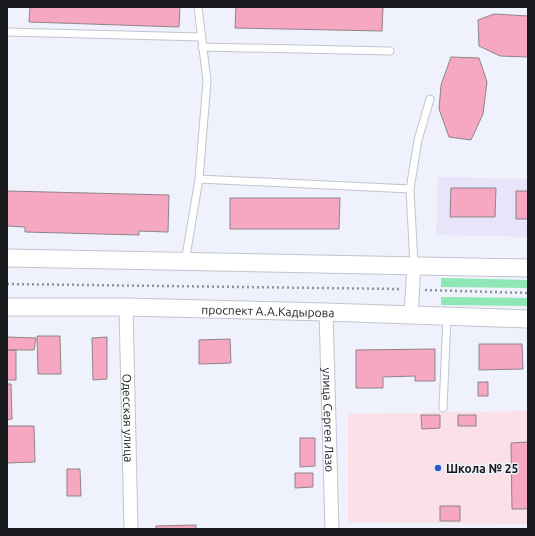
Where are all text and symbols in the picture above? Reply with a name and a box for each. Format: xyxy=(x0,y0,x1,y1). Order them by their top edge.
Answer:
street label: проспект А.А.Кадырова xyxy=(201,302,335,319)
street label: улица Сергея Лазо xyxy=(321,367,337,472)
street label: Одесская улица xyxy=(121,374,136,462)
place label: Школа № 25 xyxy=(446,462,519,475)
marker: Школа № 25 xyxy=(433,463,443,473)

